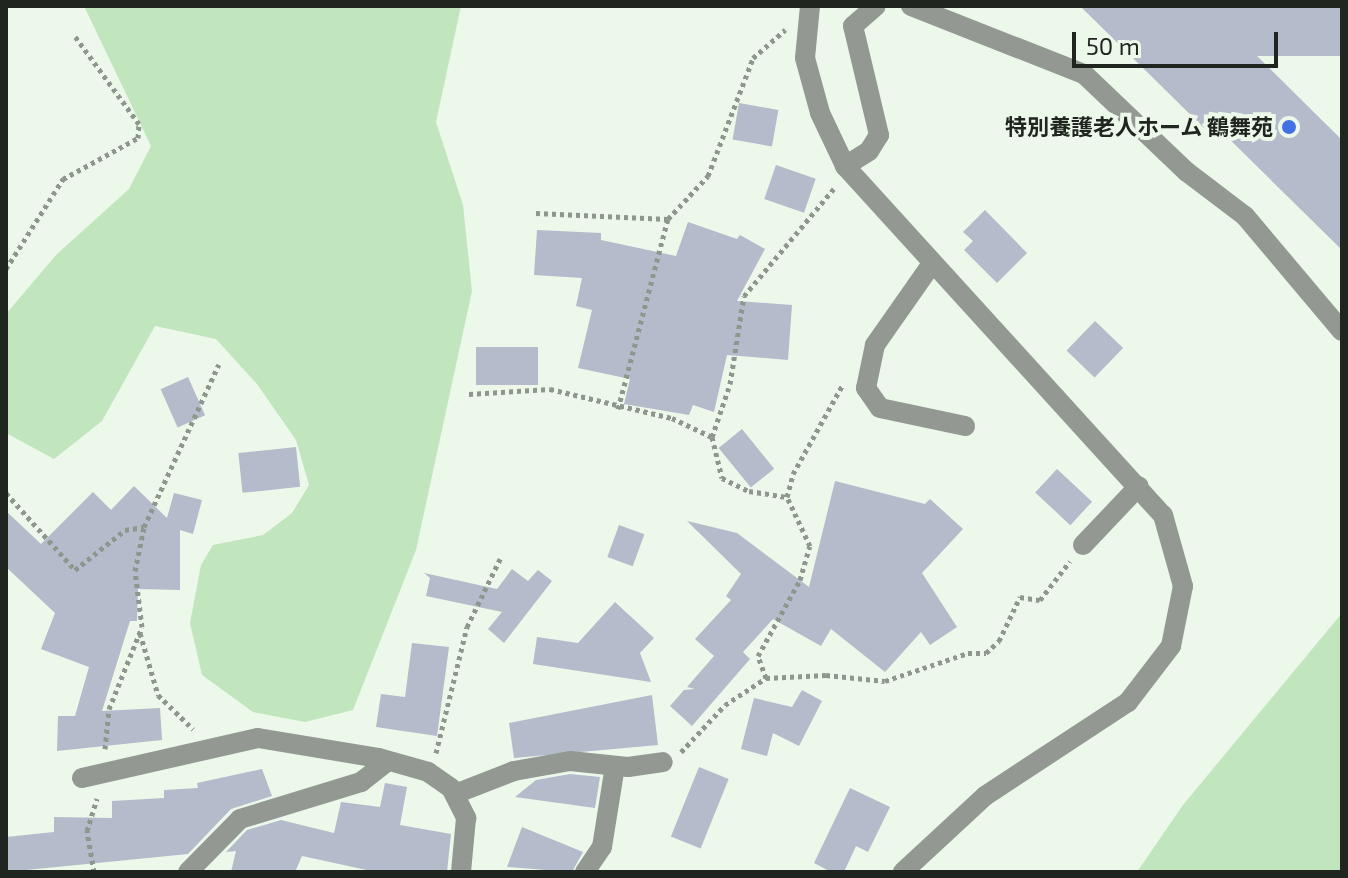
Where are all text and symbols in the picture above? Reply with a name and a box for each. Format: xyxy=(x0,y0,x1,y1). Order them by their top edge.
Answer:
scale bar xyxy=(1076,16,1282,66)
text: 50 m xyxy=(1086,31,1140,60)
place label: 特別養護老人ホーム 鶴舞苑 xyxy=(1004,114,1273,140)
marker: 特別養護老人ホーム 鶴舞苑 xyxy=(1280,118,1298,136)

